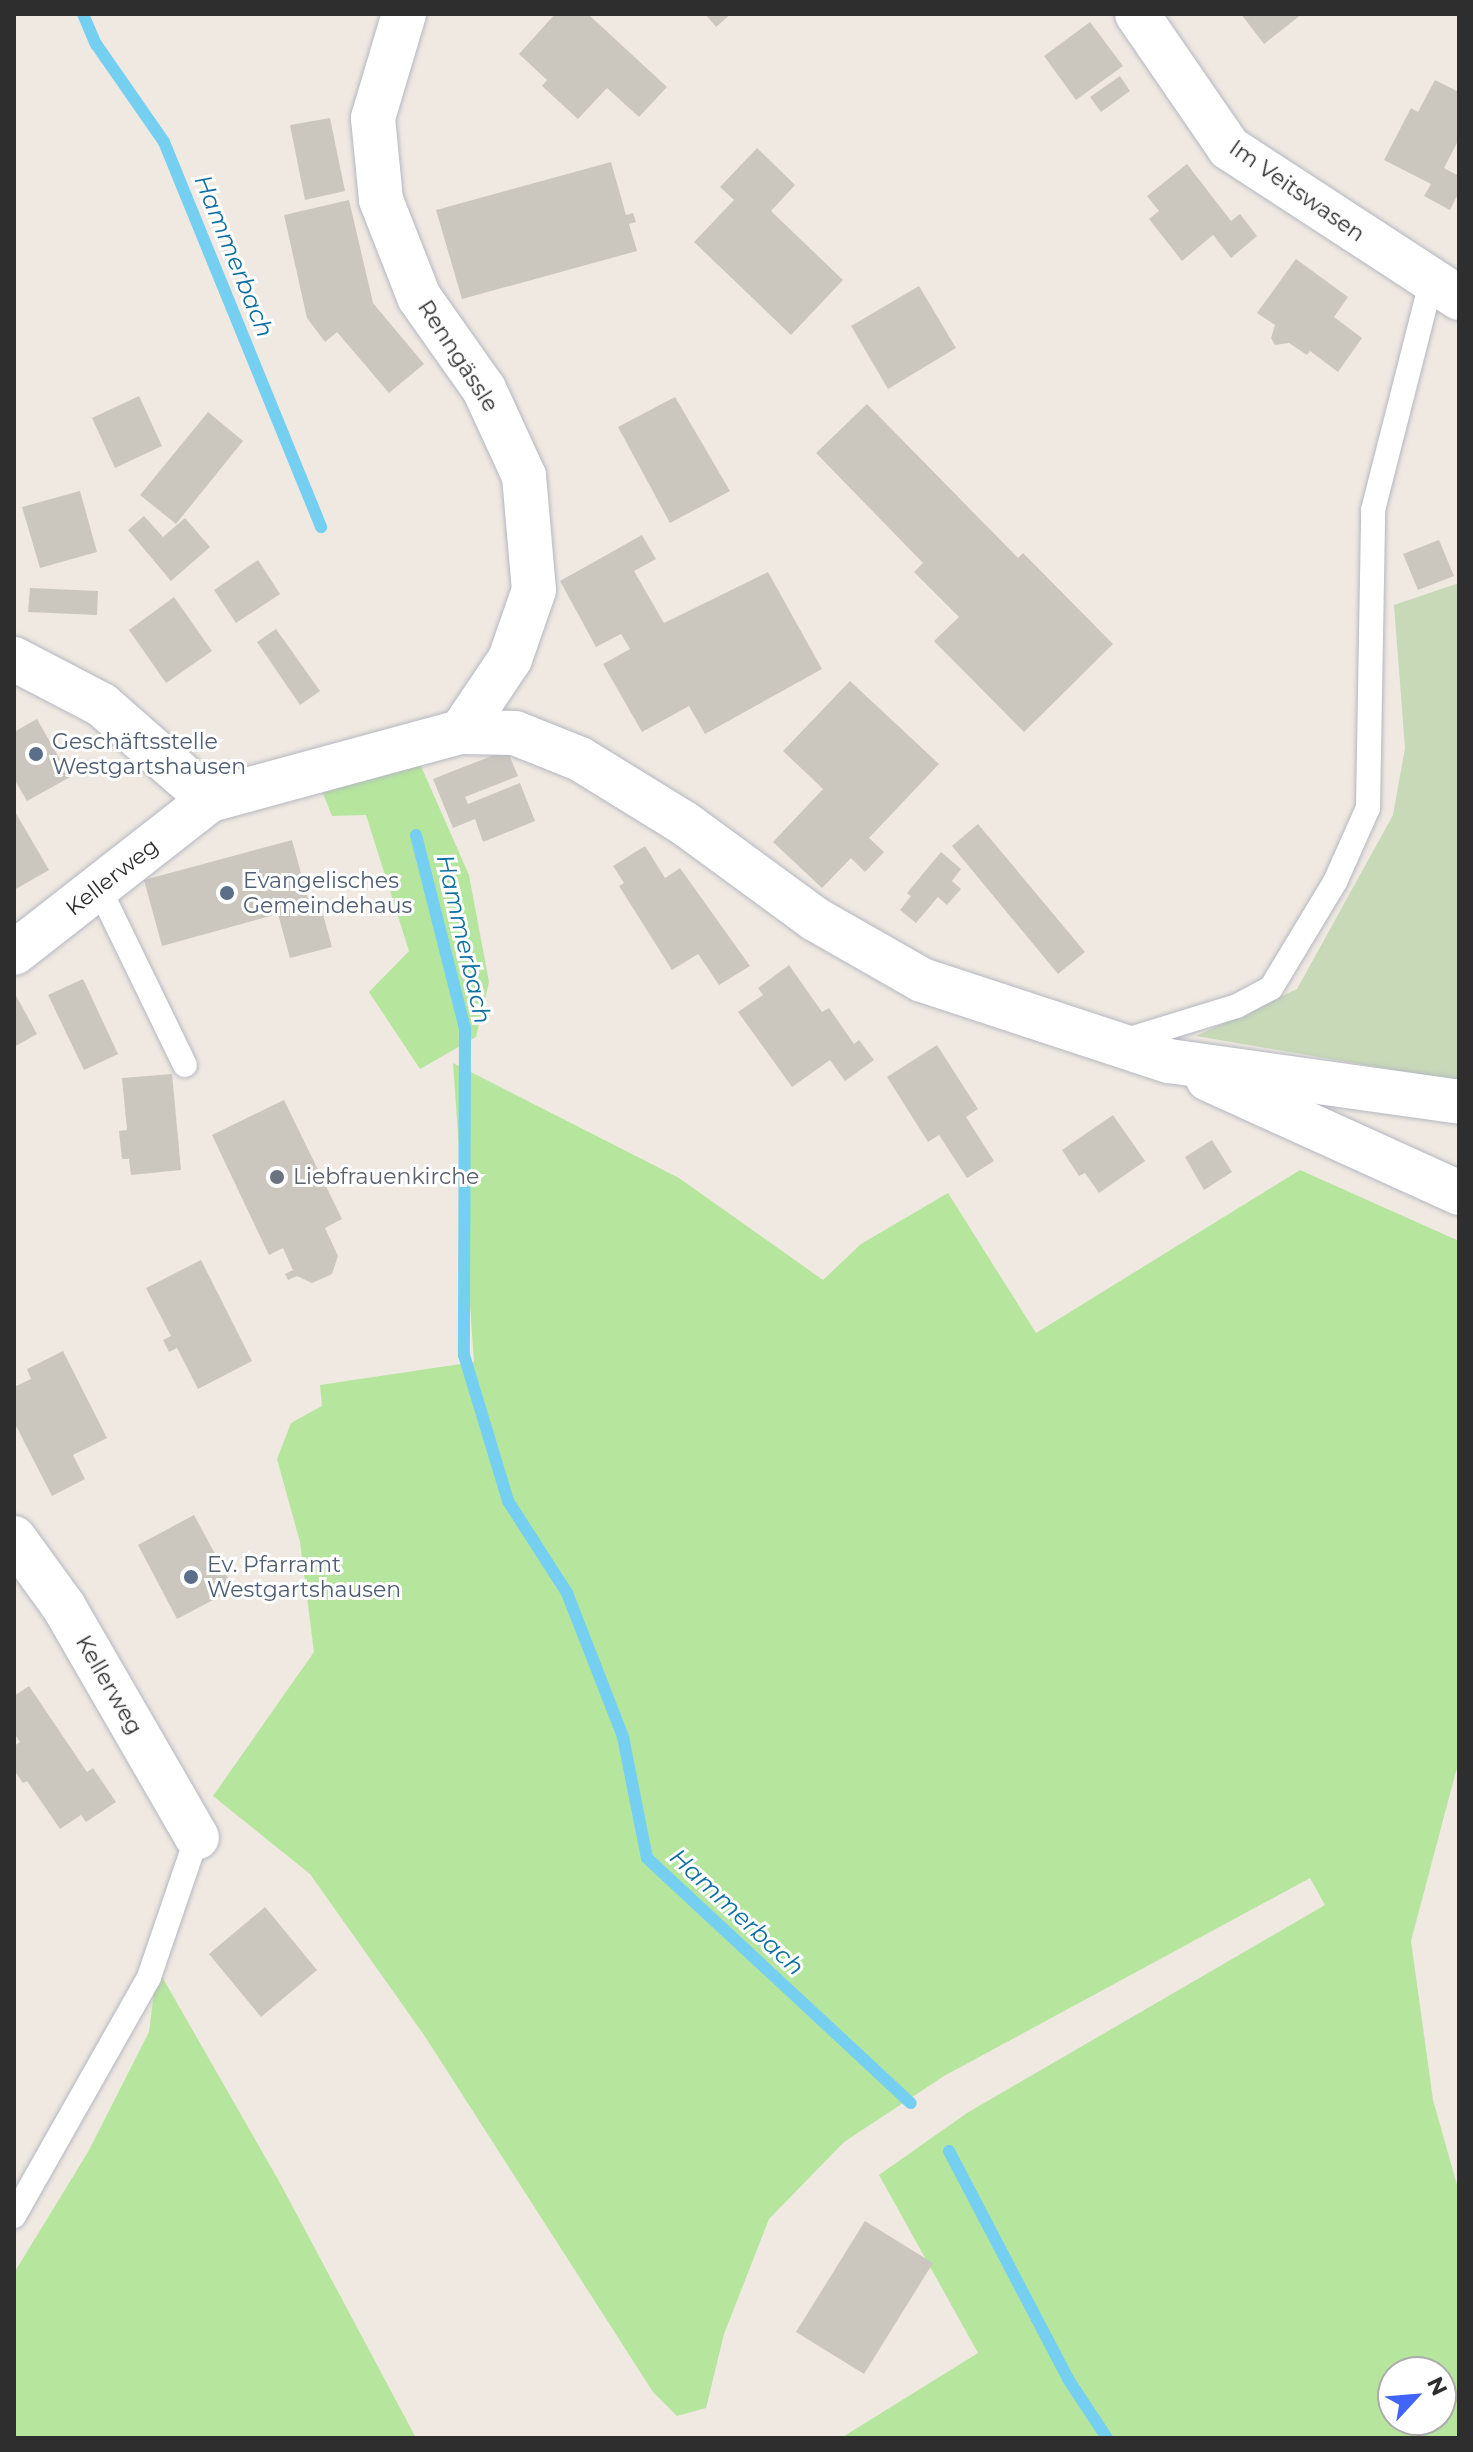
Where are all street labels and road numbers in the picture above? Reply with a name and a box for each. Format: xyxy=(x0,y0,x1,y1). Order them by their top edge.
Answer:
street label: Im Veitswasen xyxy=(1224,135,1370,247)
street label: Renngässle xyxy=(412,295,504,417)
street label: Kellerweg xyxy=(61,833,163,921)
street label: Kellerweg xyxy=(70,1631,148,1739)

